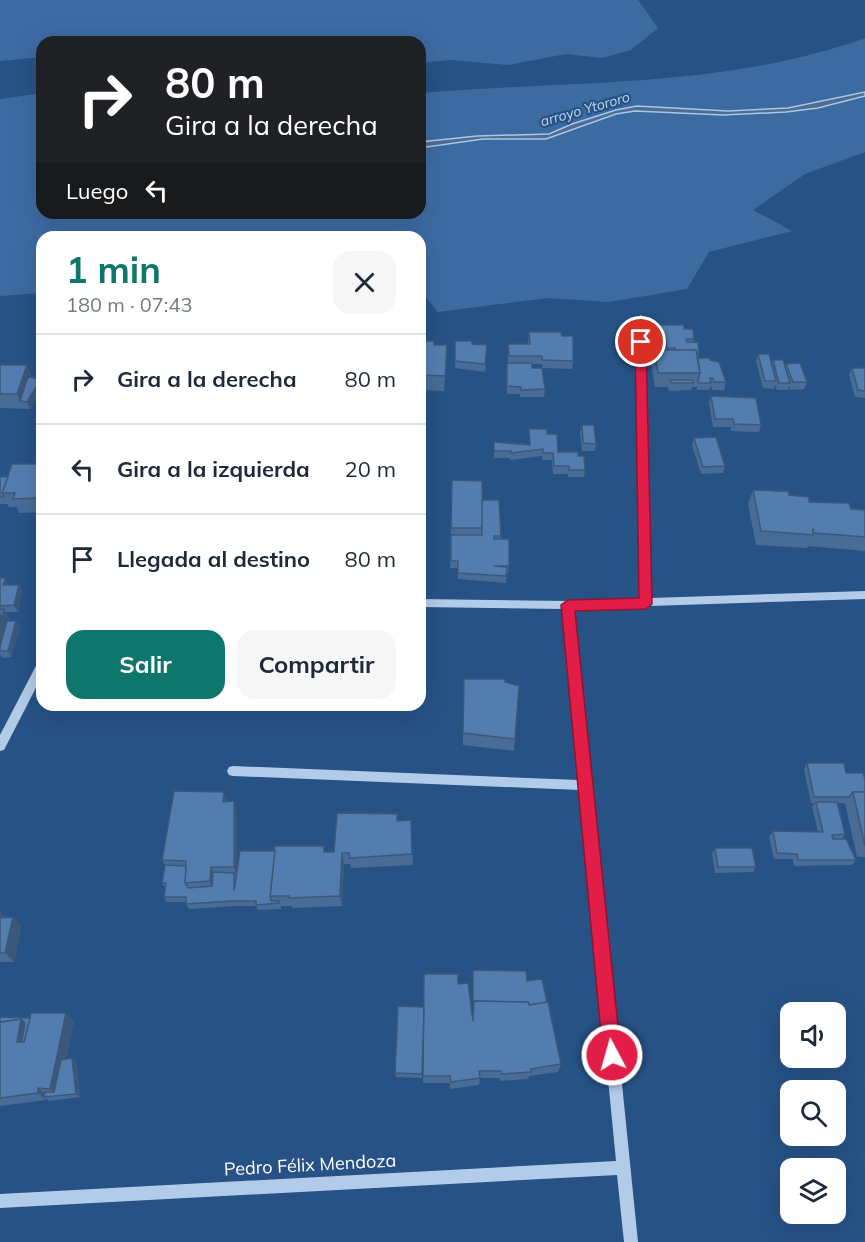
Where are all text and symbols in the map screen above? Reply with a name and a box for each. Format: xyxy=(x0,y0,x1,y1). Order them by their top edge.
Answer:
text: 80 m xyxy=(165,56,265,109)
icon: right xyxy=(66,60,144,138)
water label: arroyo Ytororo xyxy=(538,88,632,130)
text: Gira a la derecha xyxy=(165,108,378,142)
icon: left xyxy=(140,174,173,207)
text: Luego xyxy=(66,177,128,205)
text: 1 min xyxy=(66,247,161,292)
button: close xyxy=(333,251,396,314)
text: 180 m · 07:43 xyxy=(66,292,192,317)
pin xyxy=(615,316,666,367)
icon: arrive xyxy=(624,325,657,358)
icon: right xyxy=(66,363,99,396)
text: Gira a la derecha xyxy=(117,365,297,393)
text: 80 m xyxy=(345,365,396,393)
icon: left xyxy=(66,453,99,486)
text: Gira a la izquierda xyxy=(117,455,310,483)
text: 20 m xyxy=(345,455,396,483)
icon: arrive xyxy=(66,543,99,576)
text: Llegada al destino xyxy=(117,545,310,573)
text: 80 m xyxy=(345,545,396,573)
button: Salir xyxy=(66,630,225,699)
button: Compartir xyxy=(237,630,396,699)
map controls xyxy=(780,1002,846,1224)
button: sound xyxy=(780,1002,846,1068)
position arrow xyxy=(580,1023,644,1087)
button: search xyxy=(780,1080,846,1146)
street label: Pedro Félix Mendoza xyxy=(223,1149,397,1181)
button: layers xyxy=(780,1158,846,1224)

